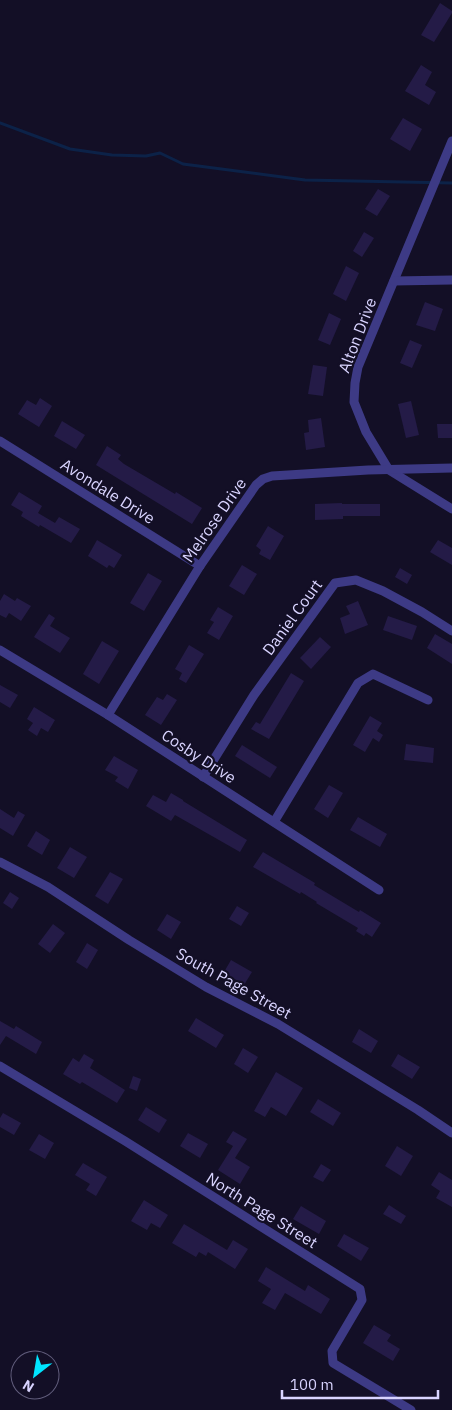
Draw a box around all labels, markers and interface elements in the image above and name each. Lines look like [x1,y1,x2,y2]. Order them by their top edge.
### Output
street label: Alton Drive [334,294,381,375]
street label: Avondale Drive [57,454,159,528]
street label: Melrose Drive [178,474,251,566]
street label: Daniel Court [258,575,326,659]
street label: Cosby Drive [158,725,240,788]
street label: South Page Street [173,943,295,1023]
street label: North Page Street [203,1168,321,1252]
north arrow [10,1350,60,1400]
scale bar [282,1368,438,1400]
text: 100 m [290,1375,334,1394]
text: N [19,1376,37,1396]

